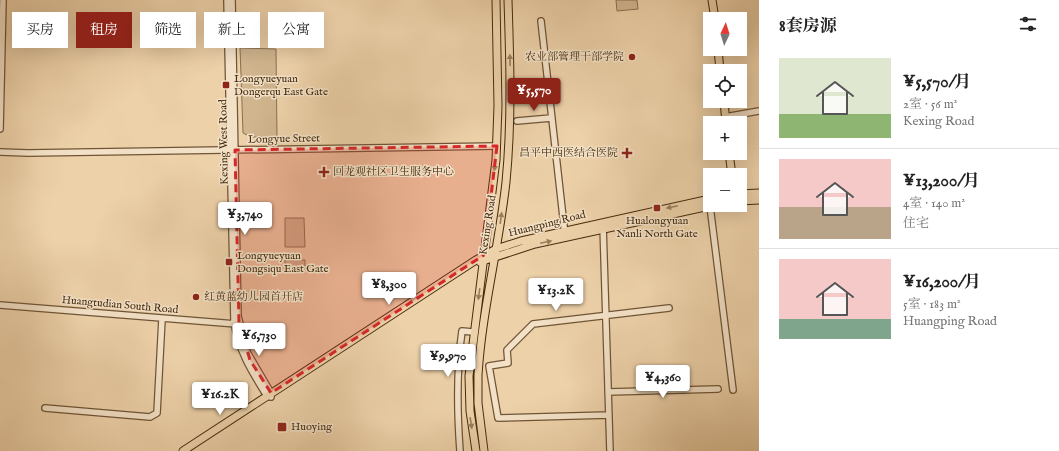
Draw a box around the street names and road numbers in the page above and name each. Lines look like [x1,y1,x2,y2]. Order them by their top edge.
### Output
street label: Kexing West Road [216,99,232,185]
street label: Longyue Street [248,131,320,147]
street label: Kexing Road [476,194,500,256]
street label: Huangping Road [507,208,587,240]
street label: Huangtudian South Road [61,293,179,317]

